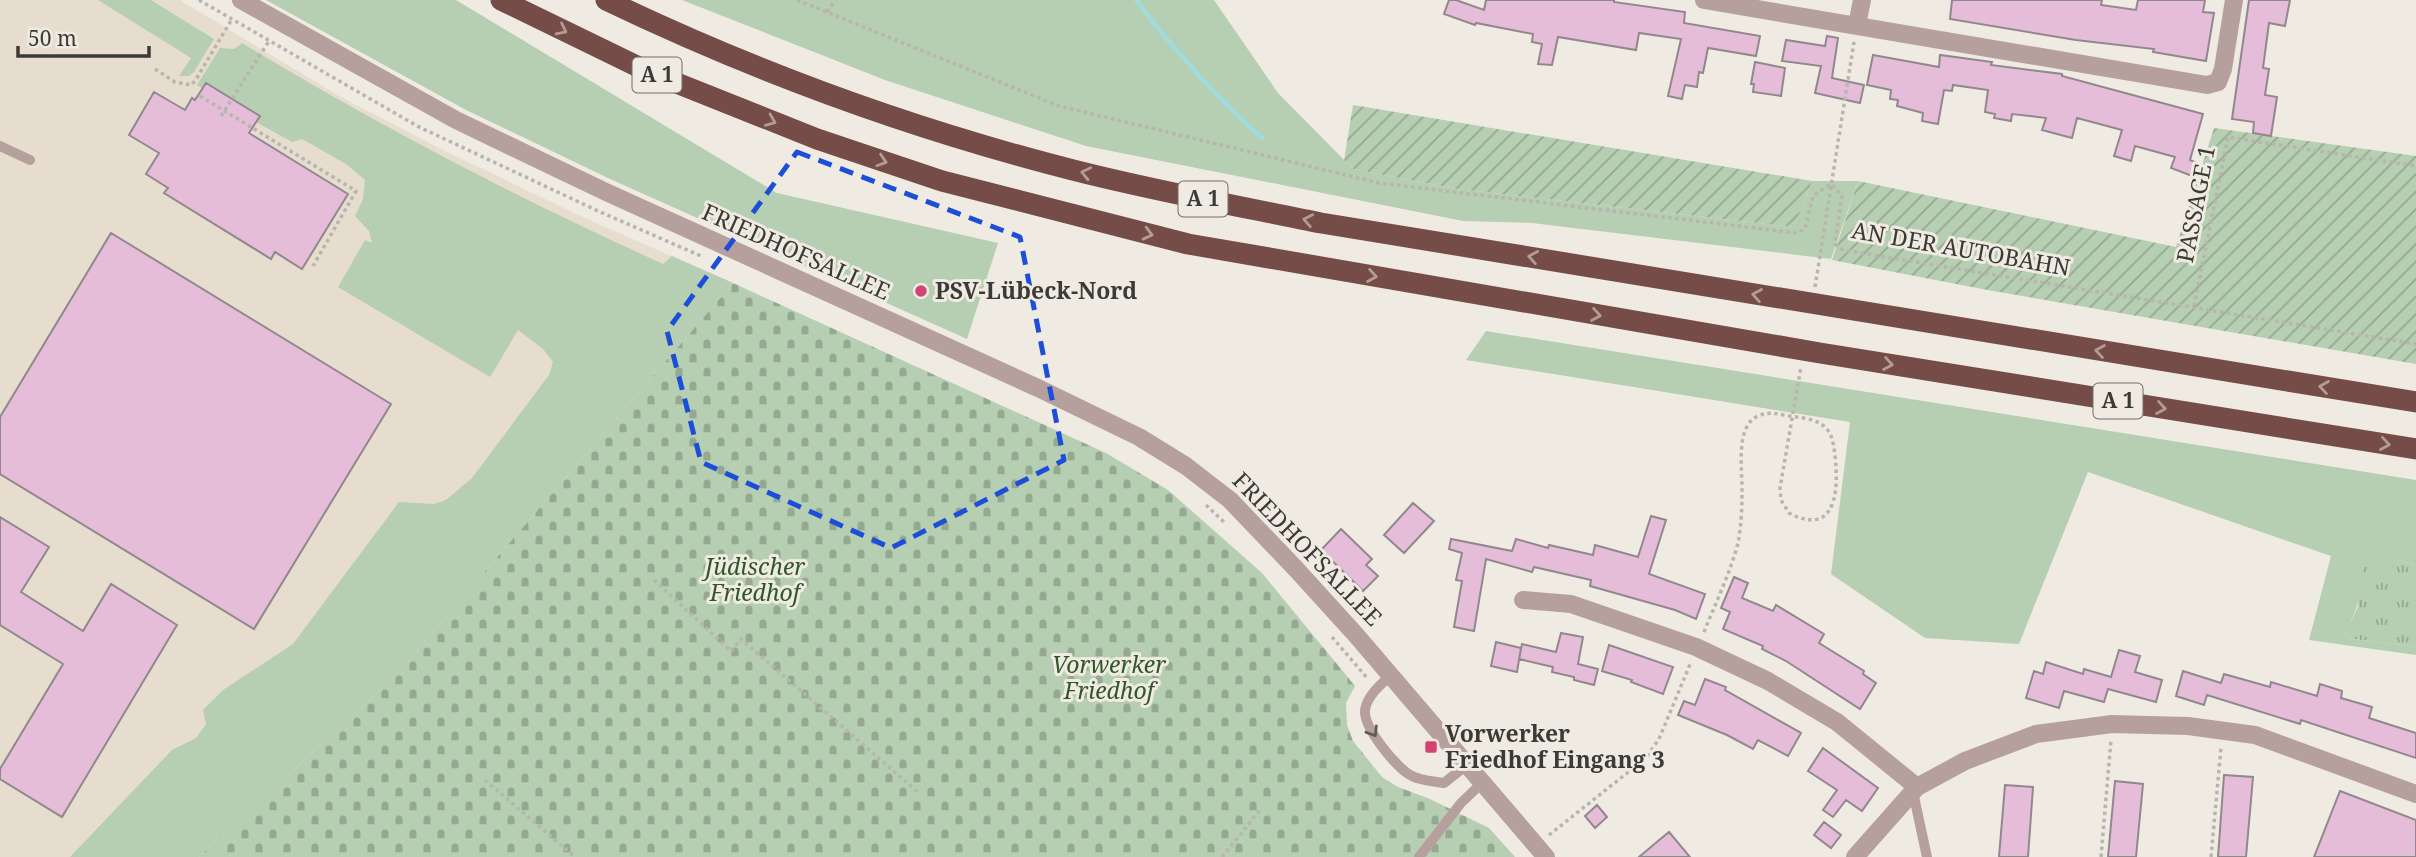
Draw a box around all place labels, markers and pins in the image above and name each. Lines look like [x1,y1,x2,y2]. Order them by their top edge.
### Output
place label: PSV-Lübeck-Nord [935,274,1137,306]
marker: PSV-Lübeck-Nord [913,283,929,299]
place label: Vorwerker Friedhof Eingang 3 [1445,717,1665,775]
marker: Vorwerker Friedhof Eingang 3 [1423,739,1439,755]

